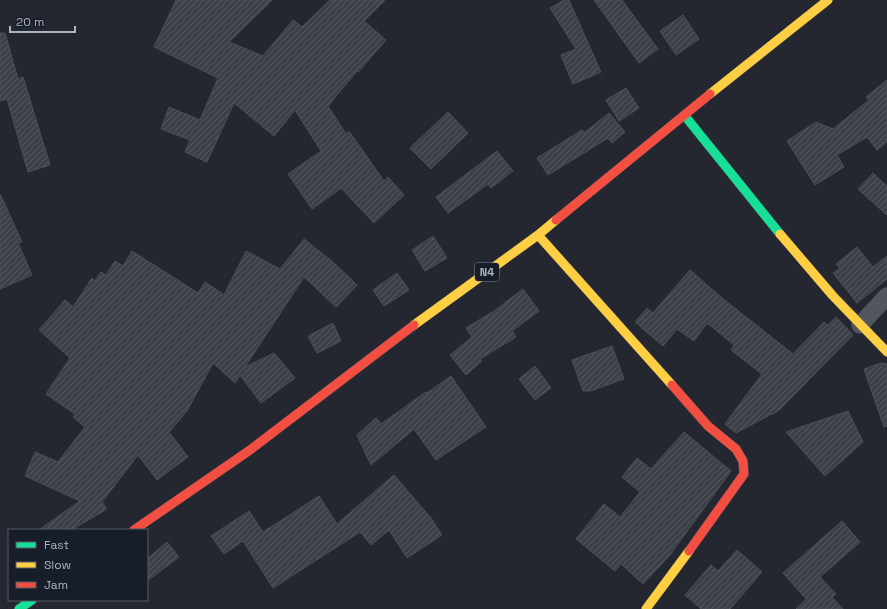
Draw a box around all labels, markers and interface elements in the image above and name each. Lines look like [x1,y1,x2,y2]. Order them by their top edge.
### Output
scale bar [10,8,75,34]
text: 20 m [16,14,44,30]
road number: N4 [475,263,499,281]
legend [8,529,148,601]
text: Fast [44,537,69,553]
text: Slow [44,557,71,573]
text: Jam [44,577,68,593]

